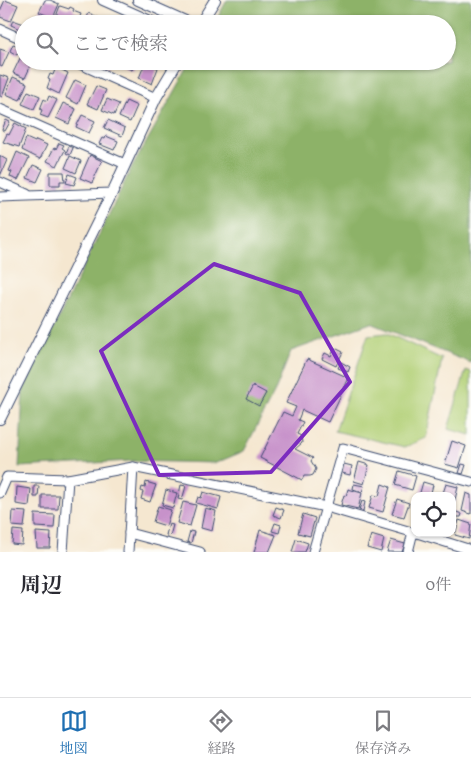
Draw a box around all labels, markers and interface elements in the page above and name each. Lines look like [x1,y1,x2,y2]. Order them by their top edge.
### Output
search box [15,15,456,70]
icon: search [33,29,61,57]
text: ここで検索 [73,32,168,58]
map controls [411,492,456,537]
button: locate [411,492,456,537]
text: 周辺 [20,572,62,601]
text: 0件 [425,575,451,597]
tab: 地図 [60,707,88,759]
tab: 経路 [207,707,235,759]
tab: 保存済み [355,707,411,759]

